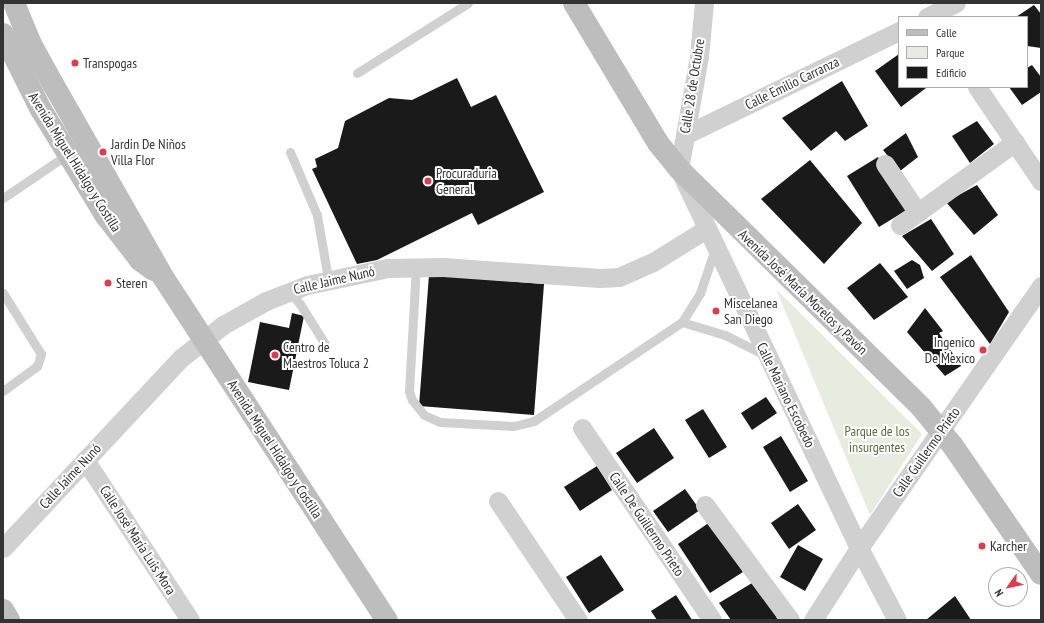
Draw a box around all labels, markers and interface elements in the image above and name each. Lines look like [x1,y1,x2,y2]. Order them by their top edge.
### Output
legend [898,16,1028,88]
text: Calle [936,25,957,40]
street label: Calle 28 de Octubre [676,37,708,135]
text: Parque [936,45,965,60]
street label: Calle Emilio Carranza [742,53,842,113]
place label: Transpogas [83,55,137,71]
marker: Transpogas [70,58,80,68]
text: Edificio [936,65,966,80]
street label: Avenida Miguel Hidalgo y Costilla [25,89,125,235]
place label: Jardin De Niños Villa Flor [111,136,186,168]
marker: Jardin De Niños Villa Flor [98,147,108,157]
place label: Procuraduria General [436,165,497,198]
marker: Procuraduria General [423,176,433,186]
street label: Avenida José María Morelos y Pavón [735,226,871,358]
street label: Calle Jaime Nunó [292,263,376,297]
place label: Steren [116,275,147,291]
marker: Steren [103,278,113,288]
place label: Miscelanea San Diego [724,295,778,328]
marker: Miscelanea San Diego [711,306,721,316]
place label: Ingenico De Mexico [925,334,975,366]
place label: Centro de Maestros Toluca 2 [283,339,370,372]
street label: Calle Mariano Escobedo [753,340,819,450]
marker: Ingenico De Mexico [978,345,988,355]
marker: Centro de Maestros Toluca 2 [270,350,280,360]
street label: Avenida Miguel Hidalgo y Costilla [224,377,326,521]
street label: Calle Guillermo Prieto [889,404,963,500]
park label: Parque de los insurgentes [844,423,910,456]
street label: Calle Jaime Nunó [36,440,104,512]
street label: Calle De Guillermo Prieto [606,469,688,579]
street label: Calle José María Luis Mora [96,482,180,598]
place label: Karcher [990,538,1027,554]
marker: Karcher [977,541,987,551]
north arrow [988,567,1028,607]
text: N [991,587,1006,599]

